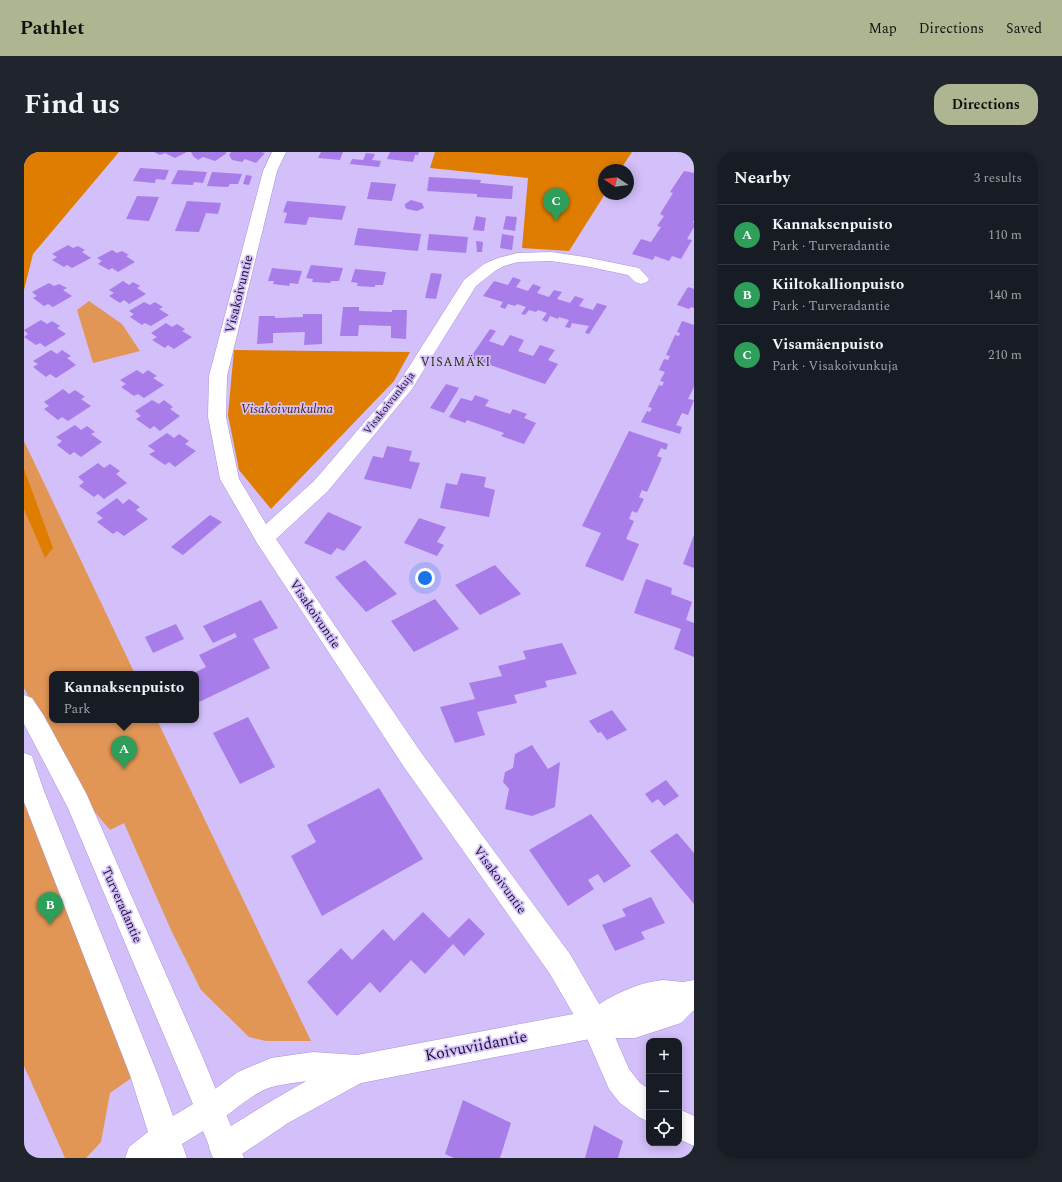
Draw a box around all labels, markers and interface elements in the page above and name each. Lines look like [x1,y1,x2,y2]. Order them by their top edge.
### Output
text: Pathlet [20,14,85,43]
text: Map [869,18,897,39]
text: Directions [919,18,984,39]
text: Saved [1006,18,1042,39]
text: Find us [24,83,120,126]
button: Directions [934,84,1038,125]
north arrow [598,164,634,200]
text: Nearby [734,165,790,191]
text: 3 results [974,168,1022,188]
pin: C [543,188,569,221]
text: Kannaksenpuisto [772,213,893,236]
text: A [742,225,752,245]
text: 110 m [988,225,1022,245]
text: Park · Turveradantie [772,236,890,256]
street label: Visakoivuntie [220,253,258,335]
text: Kiiltokallionpuisto [772,273,904,296]
text: B [742,285,752,305]
text: 140 m [988,285,1022,305]
text: Park · Turveradantie [772,296,890,316]
text: Visamäenpuisto [772,333,883,356]
text: C [742,345,752,365]
text: 210 m [988,345,1022,365]
district label: VISAMÄKI [421,353,491,372]
text: Park · Visakoivunkuja [772,356,898,376]
street label: Visakoivunkuja [359,367,419,438]
park label: Visakoivunkulma [241,399,334,419]
your location [415,568,435,588]
street label: Visakoivuntie [284,575,346,653]
popup [49,671,199,723]
text: Kannaksenpuisto [64,676,184,699]
text: Park [64,699,91,719]
pin: A [111,736,137,769]
street label: Visakoivuntie [468,842,532,918]
street label: Turveradantie [96,864,148,946]
pin: B [37,892,63,925]
street label: Koivuviidantie [423,1024,529,1068]
map controls [646,1038,682,1146]
button: + [646,1038,682,1074]
button: − [646,1074,682,1110]
button: locate [646,1110,682,1146]

